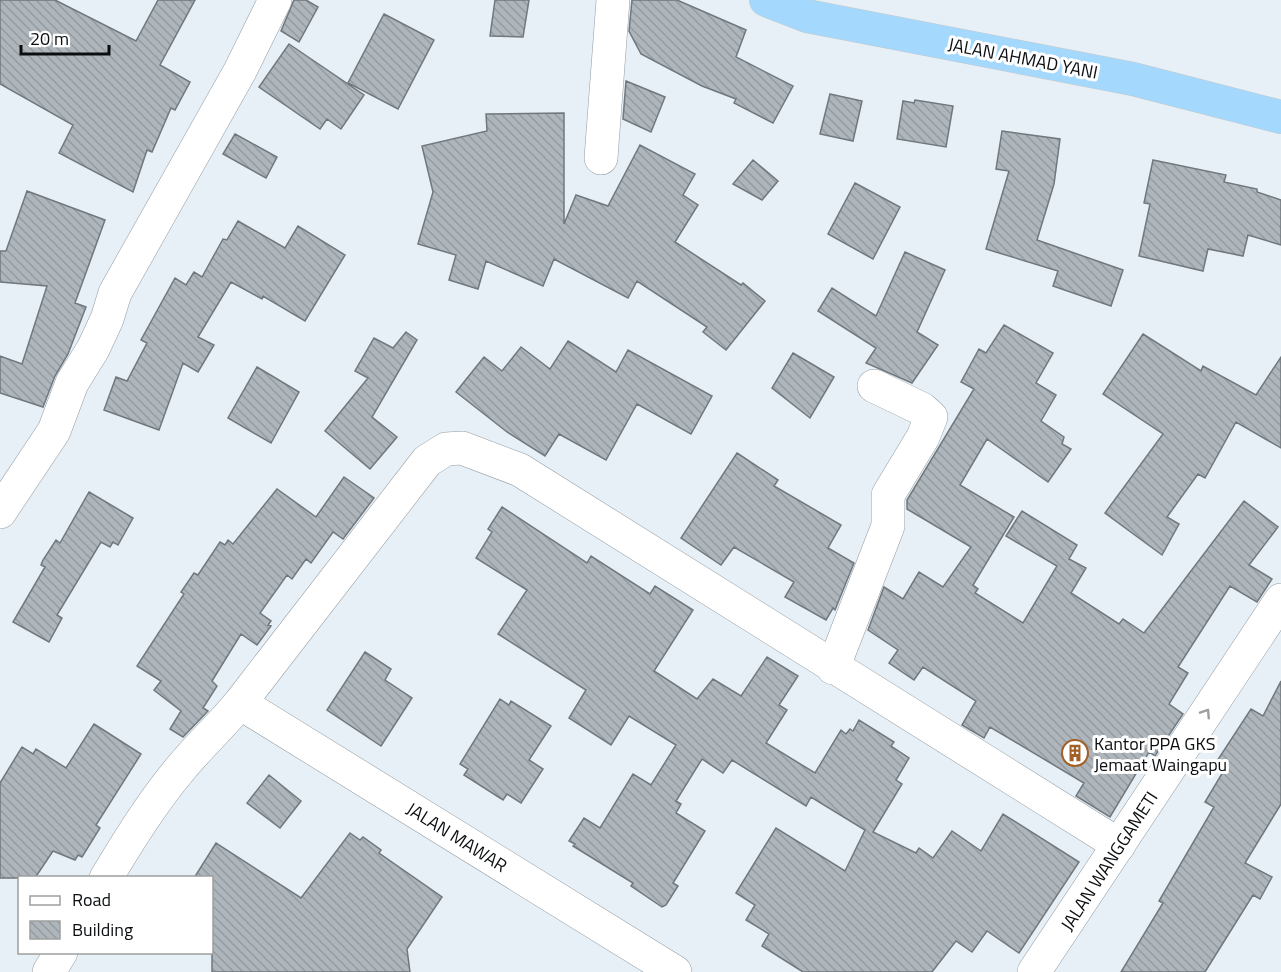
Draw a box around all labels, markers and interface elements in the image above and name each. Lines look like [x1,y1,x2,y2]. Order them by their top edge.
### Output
scale bar [21,18,110,56]
text: 20 m [30,25,69,52]
street label: JALAN AHMAD YANI [946,30,1100,86]
one-way arrow [1199,709,1210,720]
place label: Kantor PPA GKS Jemaat Waingapu [1094,730,1227,778]
building icon: Kantor PPA GKS Jemaat Waingapu [1060,738,1090,768]
street label: JALAN WANGGAMETI [1054,786,1164,936]
street label: JALAN MAWAR [401,795,513,879]
legend [18,876,213,954]
text: Road [72,886,111,913]
text: Building [72,916,133,943]

